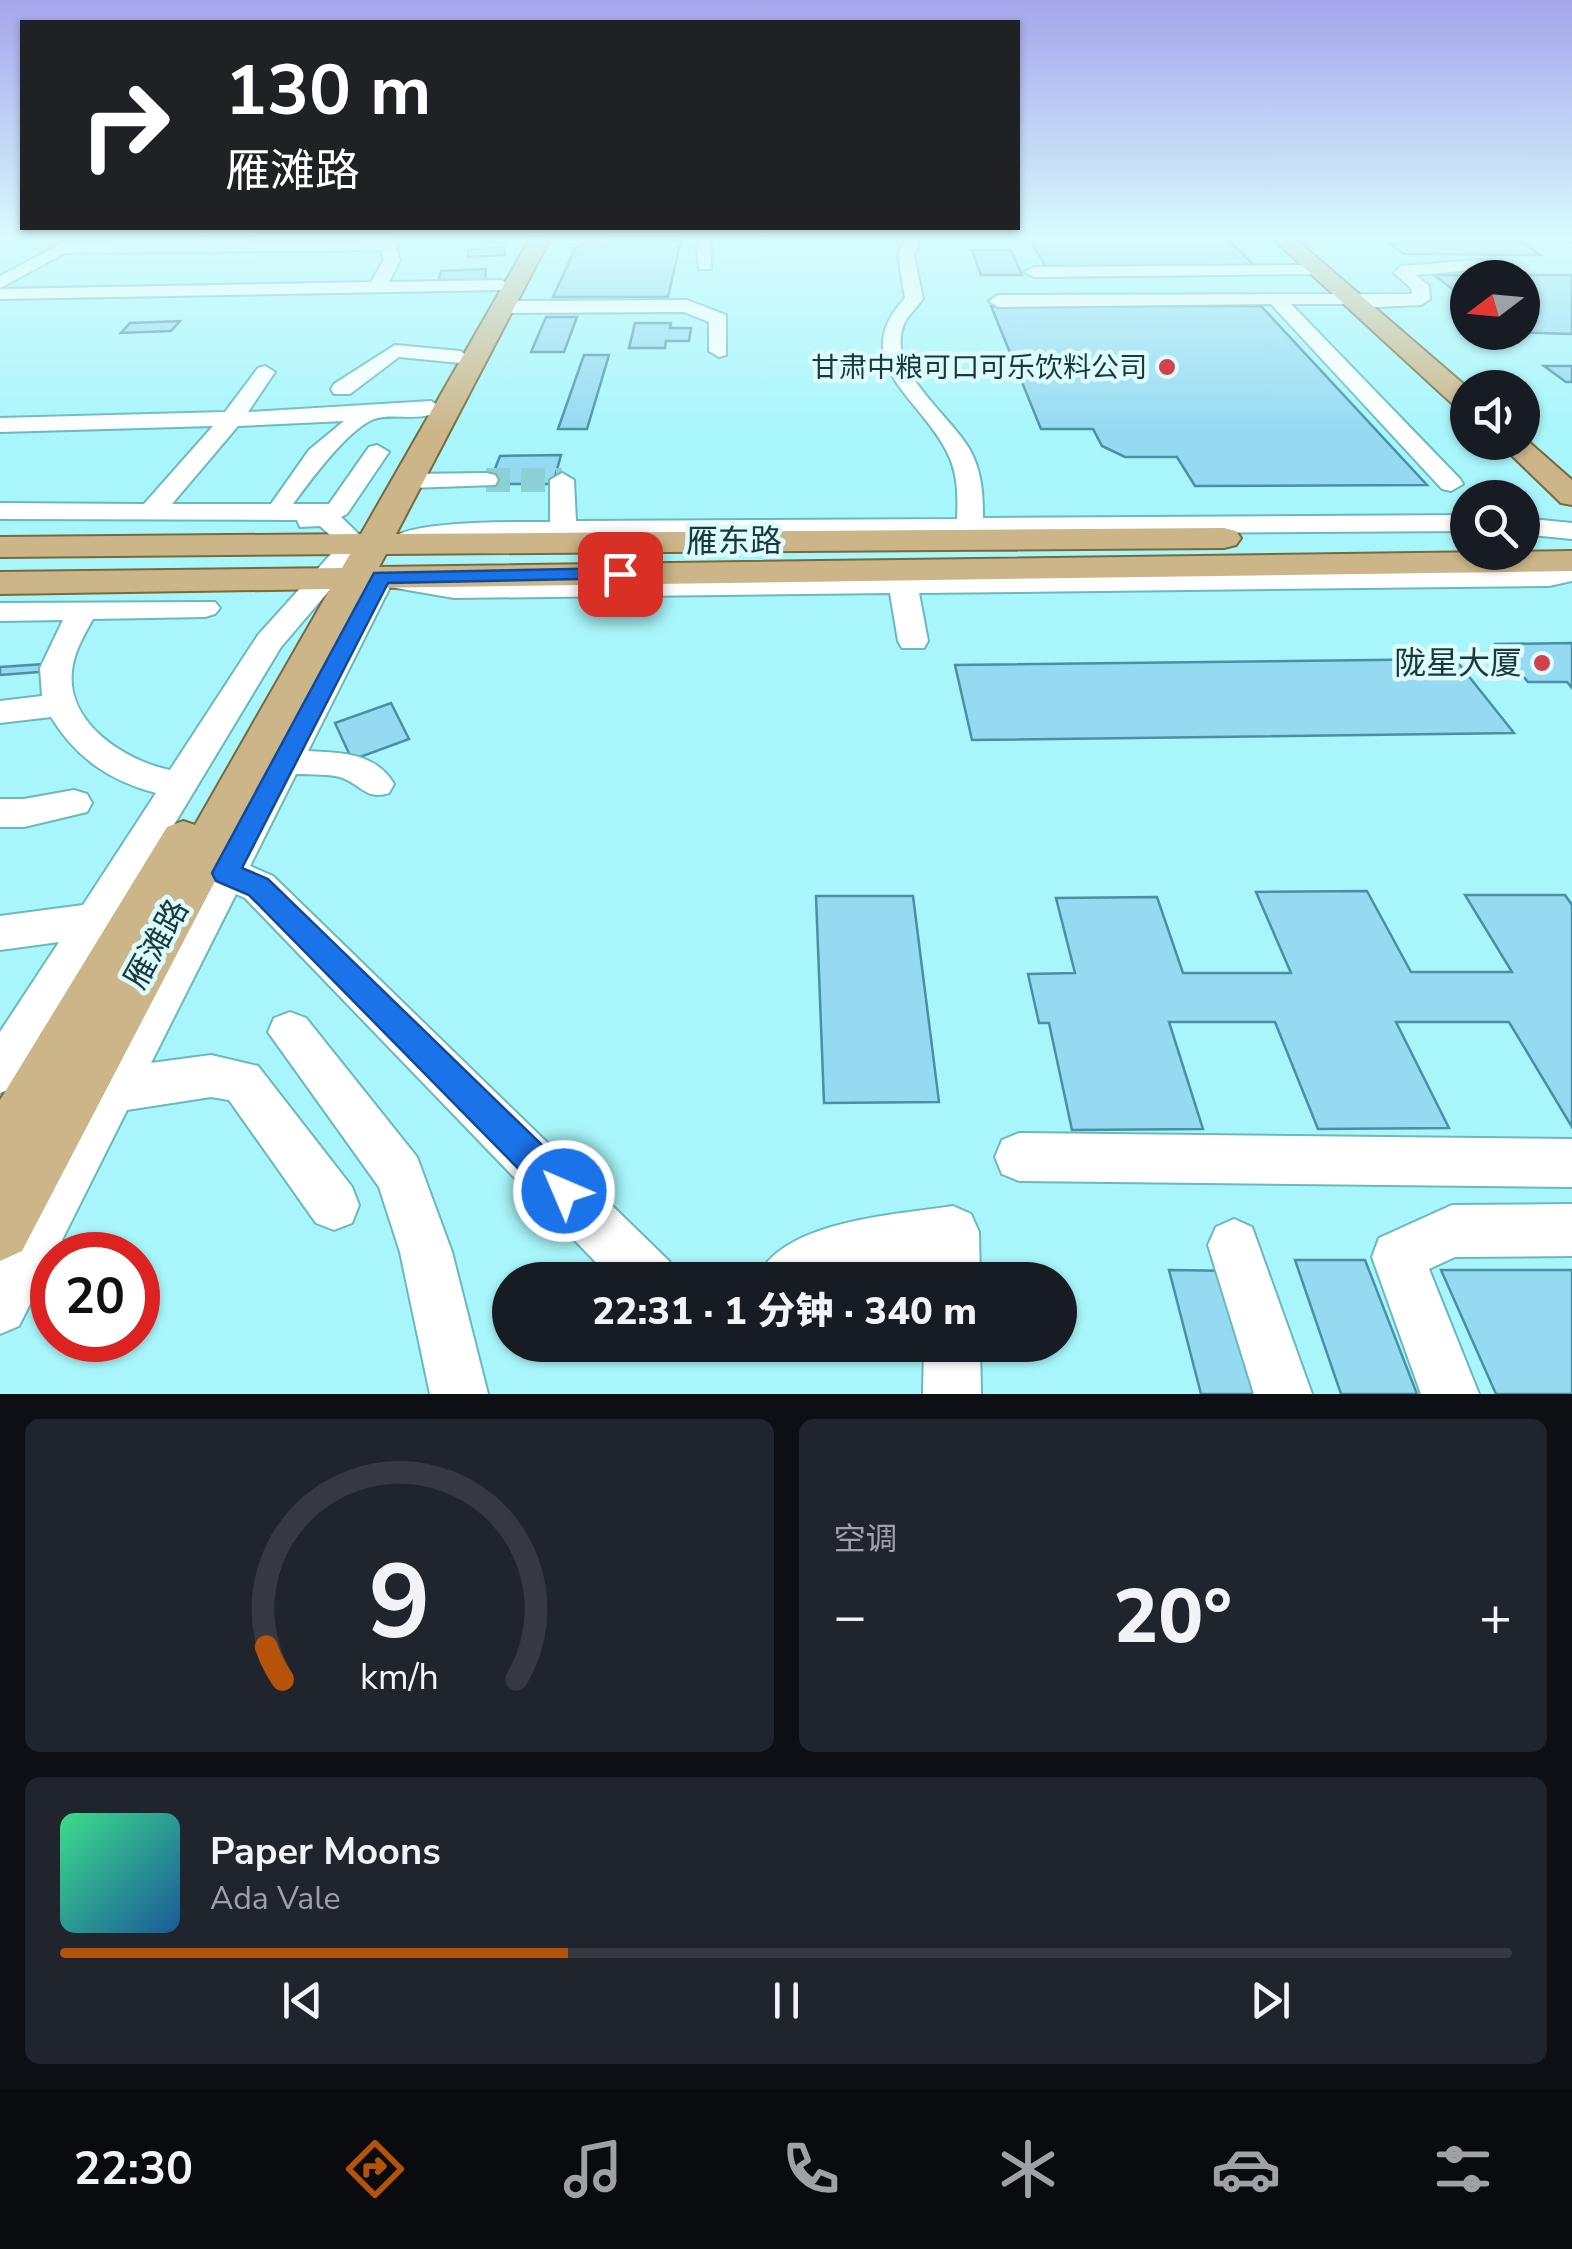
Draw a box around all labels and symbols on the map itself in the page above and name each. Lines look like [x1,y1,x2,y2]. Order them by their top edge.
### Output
north arrow [1450,260,1540,350]
place label: 甘肃中粮可口可乐饮料公司 [811,349,1147,387]
marker: 甘肃中粮可口可乐饮料公司 [1156,356,1178,378]
street label: 雁东路 [686,520,782,563]
pin [578,532,663,617]
place label: 陇星大厦 [1394,642,1522,685]
marker: 陇星大厦 [1531,652,1553,674]
street label: 雁滩路 [114,892,199,997]
position arrow [512,1139,616,1243]
speed limit sign: 20 [30,1232,160,1362]

